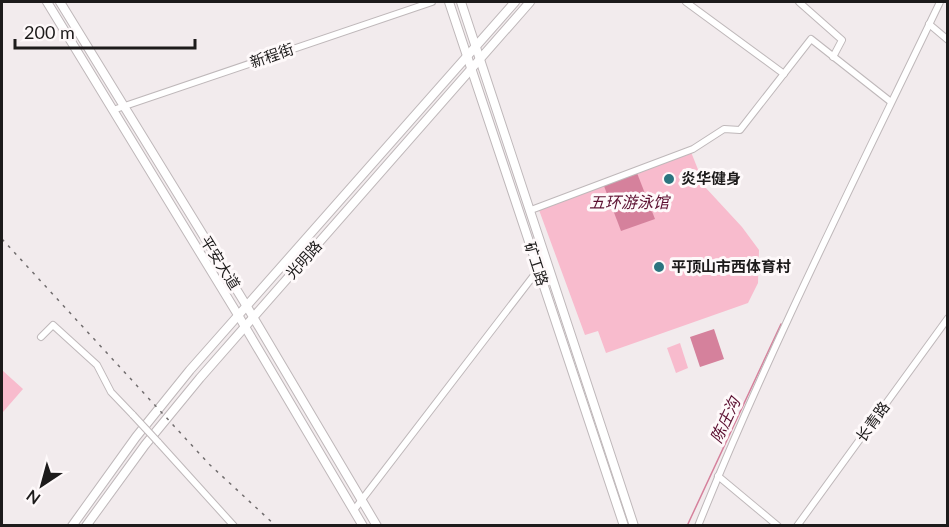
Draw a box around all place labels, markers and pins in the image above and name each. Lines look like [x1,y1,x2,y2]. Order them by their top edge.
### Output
place label: 炎华健身 [681,169,741,187]
marker: 炎华健身 [662,172,676,186]
place label: 平顶山市西体育村 [671,257,791,275]
marker: 平顶山市西体育村 [652,260,666,274]

